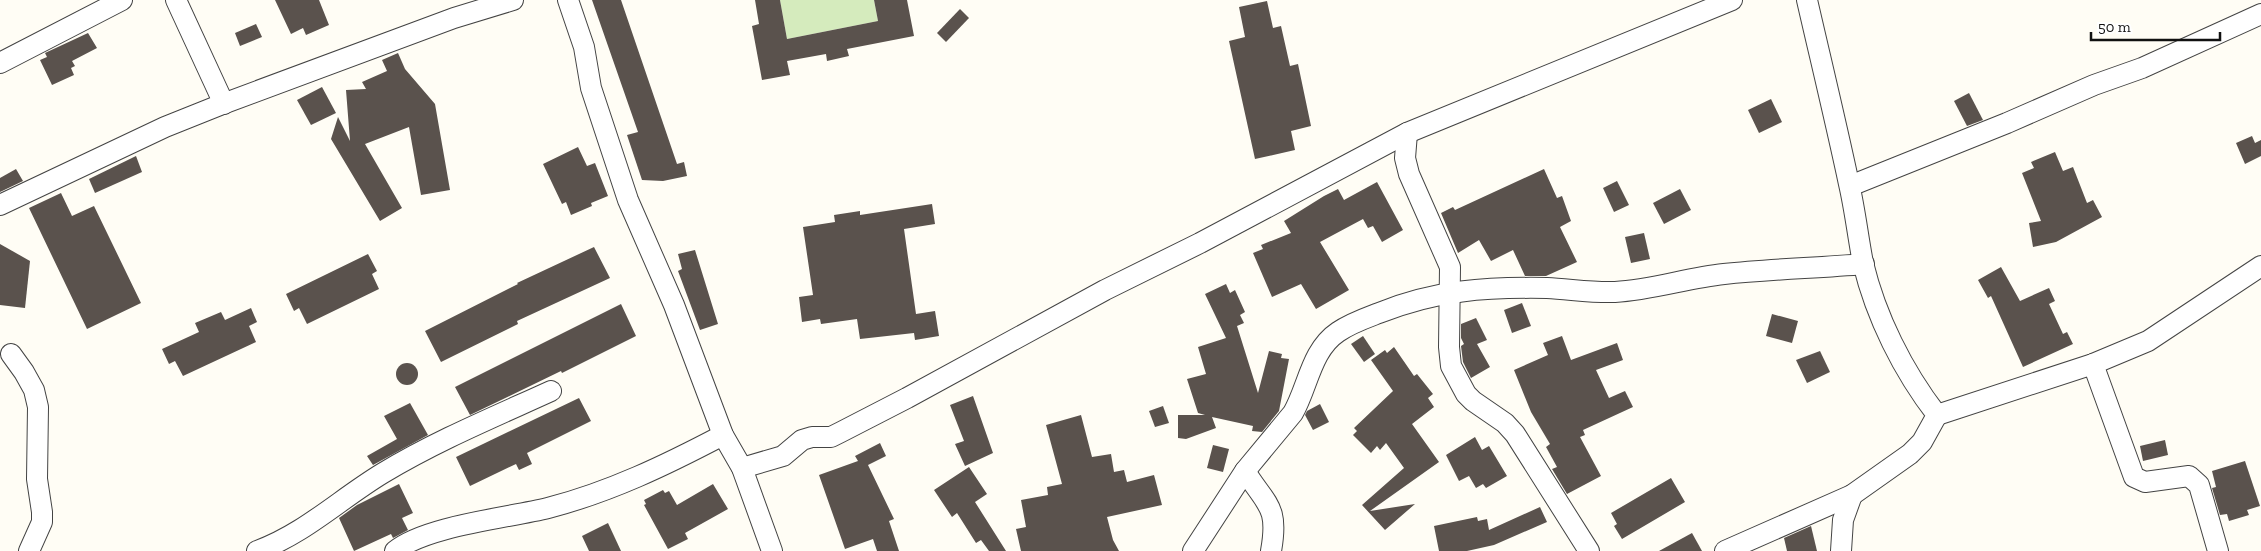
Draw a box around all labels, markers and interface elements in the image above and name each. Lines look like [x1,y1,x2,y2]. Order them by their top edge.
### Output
scale bar [2091,10,2220,42]
text: 50 m [2098,18,2131,36]

